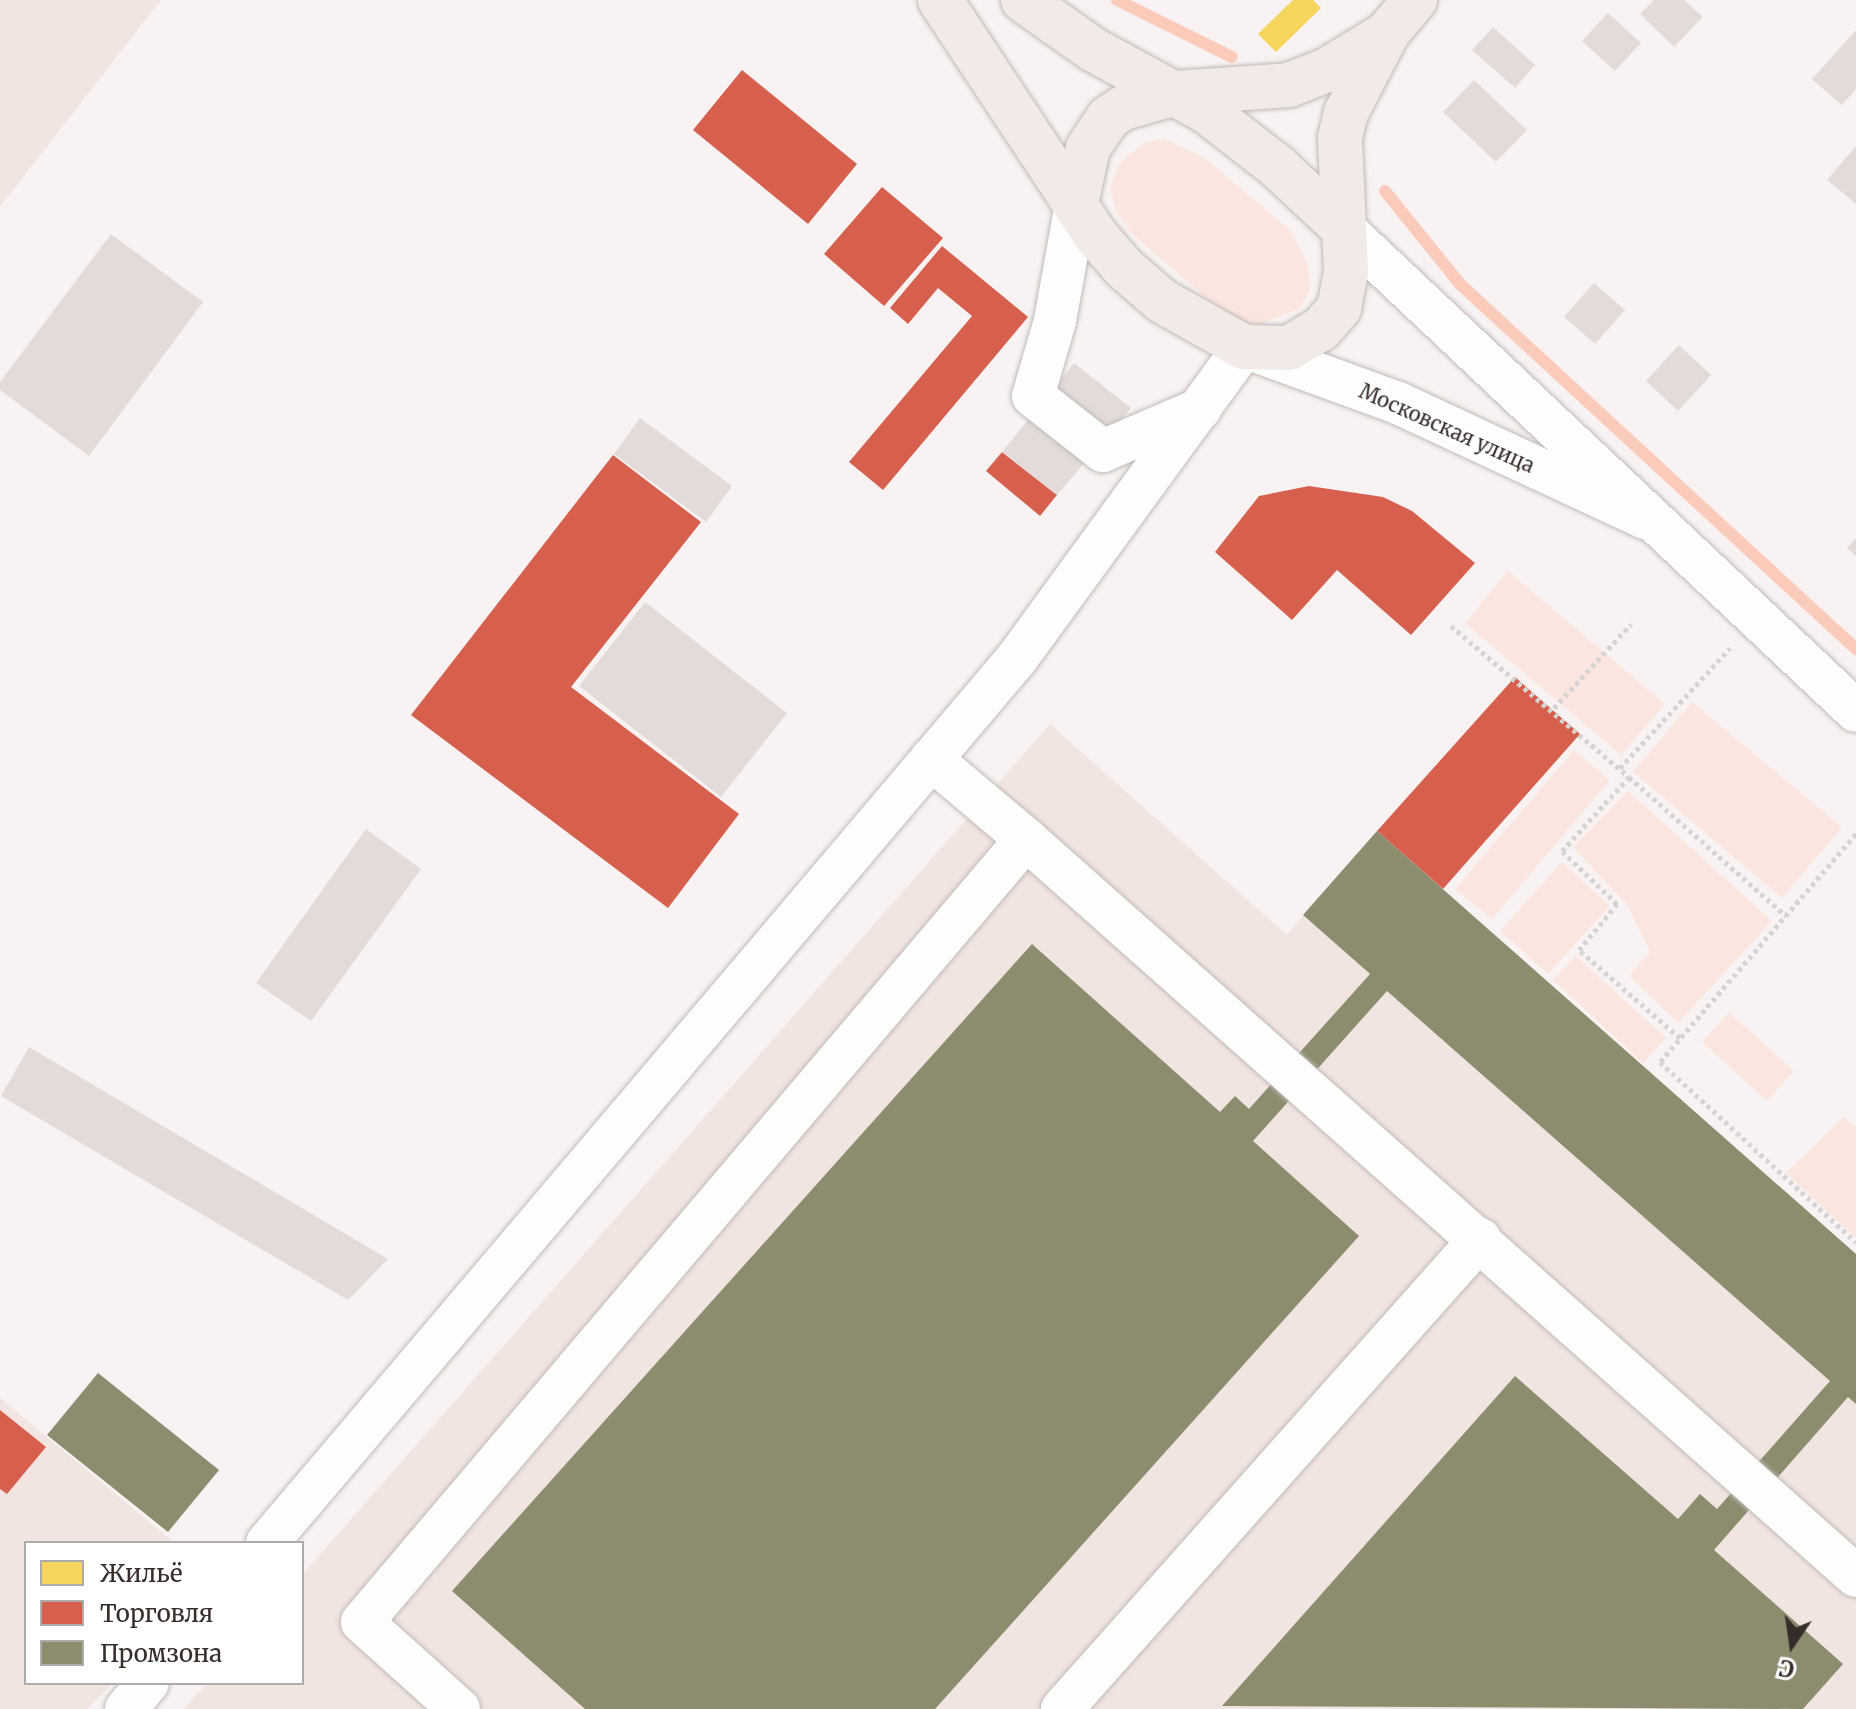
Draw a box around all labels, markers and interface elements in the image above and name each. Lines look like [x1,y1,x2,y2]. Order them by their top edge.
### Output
street label: Московская улица [1356,379,1538,477]
legend [24,1541,304,1685]
text: Жильё [100,1558,183,1589]
text: Торговля [100,1598,213,1629]
north arrow [1752,1605,1832,1685]
text: Промзона [100,1638,222,1669]
text: С [1776,1653,1797,1684]

